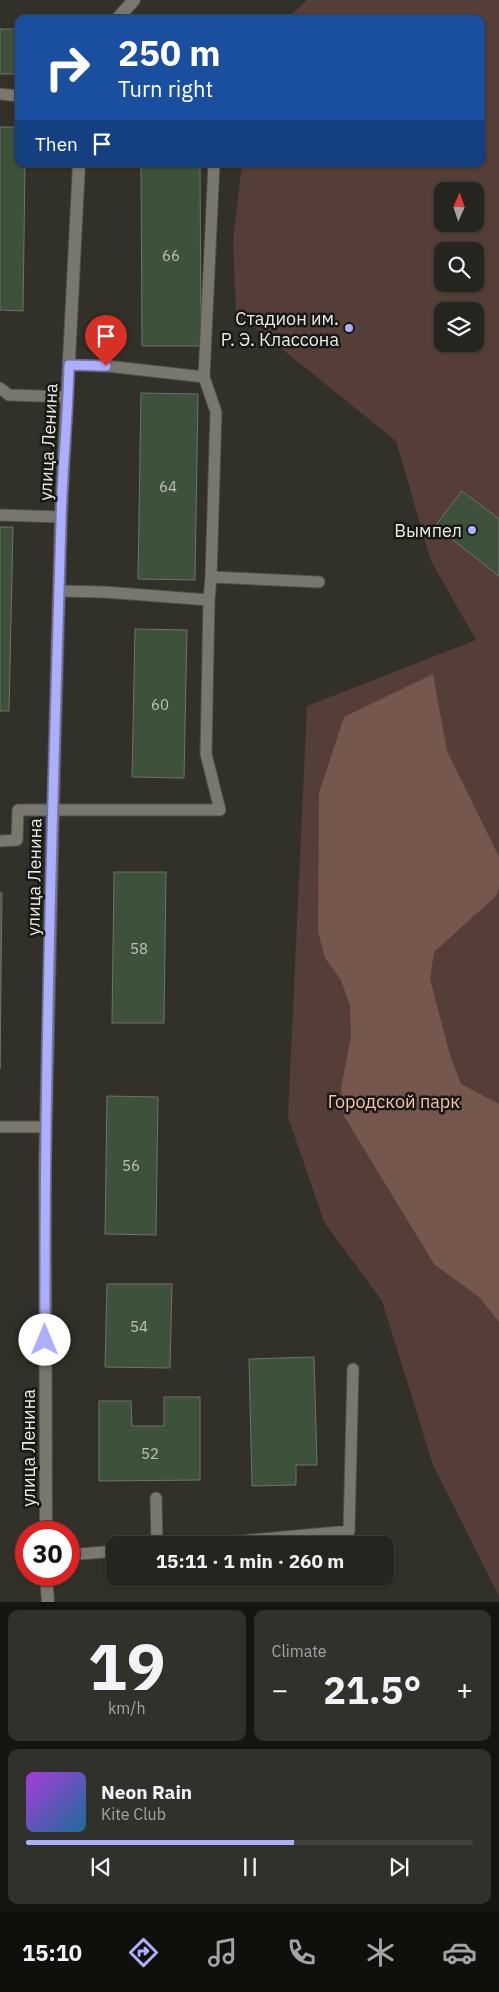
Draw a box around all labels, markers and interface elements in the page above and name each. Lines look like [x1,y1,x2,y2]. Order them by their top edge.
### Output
text: 250 m [118,30,221,76]
icon: right [35,35,100,100]
text: Turn right [118,74,213,103]
icon: arrive [88,130,116,158]
text: Then [35,132,78,156]
north arrow [434,182,484,232]
map controls [434,182,484,352]
button: search [434,242,484,292]
house number: 66 [162,246,180,265]
button: layers [434,302,484,352]
place label: Стадион им. Р. Э. Классона [221,307,339,351]
pin [85,315,127,366]
icon: arrive [92,322,120,350]
marker: Стадион им. Р. Э. Классона [343,322,355,334]
street label: улица Ленина [33,382,63,501]
house number: 64 [159,477,177,496]
place label: Вымпел [394,519,462,542]
marker: Вымпел [466,524,478,536]
house number: 60 [151,695,169,714]
street label: улица Ленина [21,818,47,936]
house number: 58 [130,939,148,958]
park label: Городской парк [328,1090,460,1113]
house number: 56 [122,1156,140,1175]
position arrow [18,1313,70,1365]
house number: 54 [130,1317,148,1336]
street label: улица Ленина [17,1389,40,1507]
house number: 52 [141,1444,159,1463]
speed limit sign: 30 [15,1521,80,1586]
text: 15:11 · 1 min · 260 m [156,1549,344,1573]
text: 19 [88,1623,166,1708]
text: Climate [272,1641,327,1661]
text: 21.5° [323,1665,421,1714]
text: − [272,1671,288,1708]
text: + [456,1671,473,1708]
text: km/h [108,1698,146,1718]
text: Neon Rain [101,1780,192,1804]
text: Kite Club [101,1804,166,1824]
icon: previous [87,1853,115,1881]
icon: pause [236,1853,264,1881]
icon: next [385,1853,413,1881]
icon: directions [126,1935,161,1970]
icon: music [205,1935,240,1970]
icon: phone [284,1935,319,1970]
icon: climate [363,1935,398,1970]
icon: car [442,1935,477,1970]
text: 15:10 [22,1938,82,1967]

